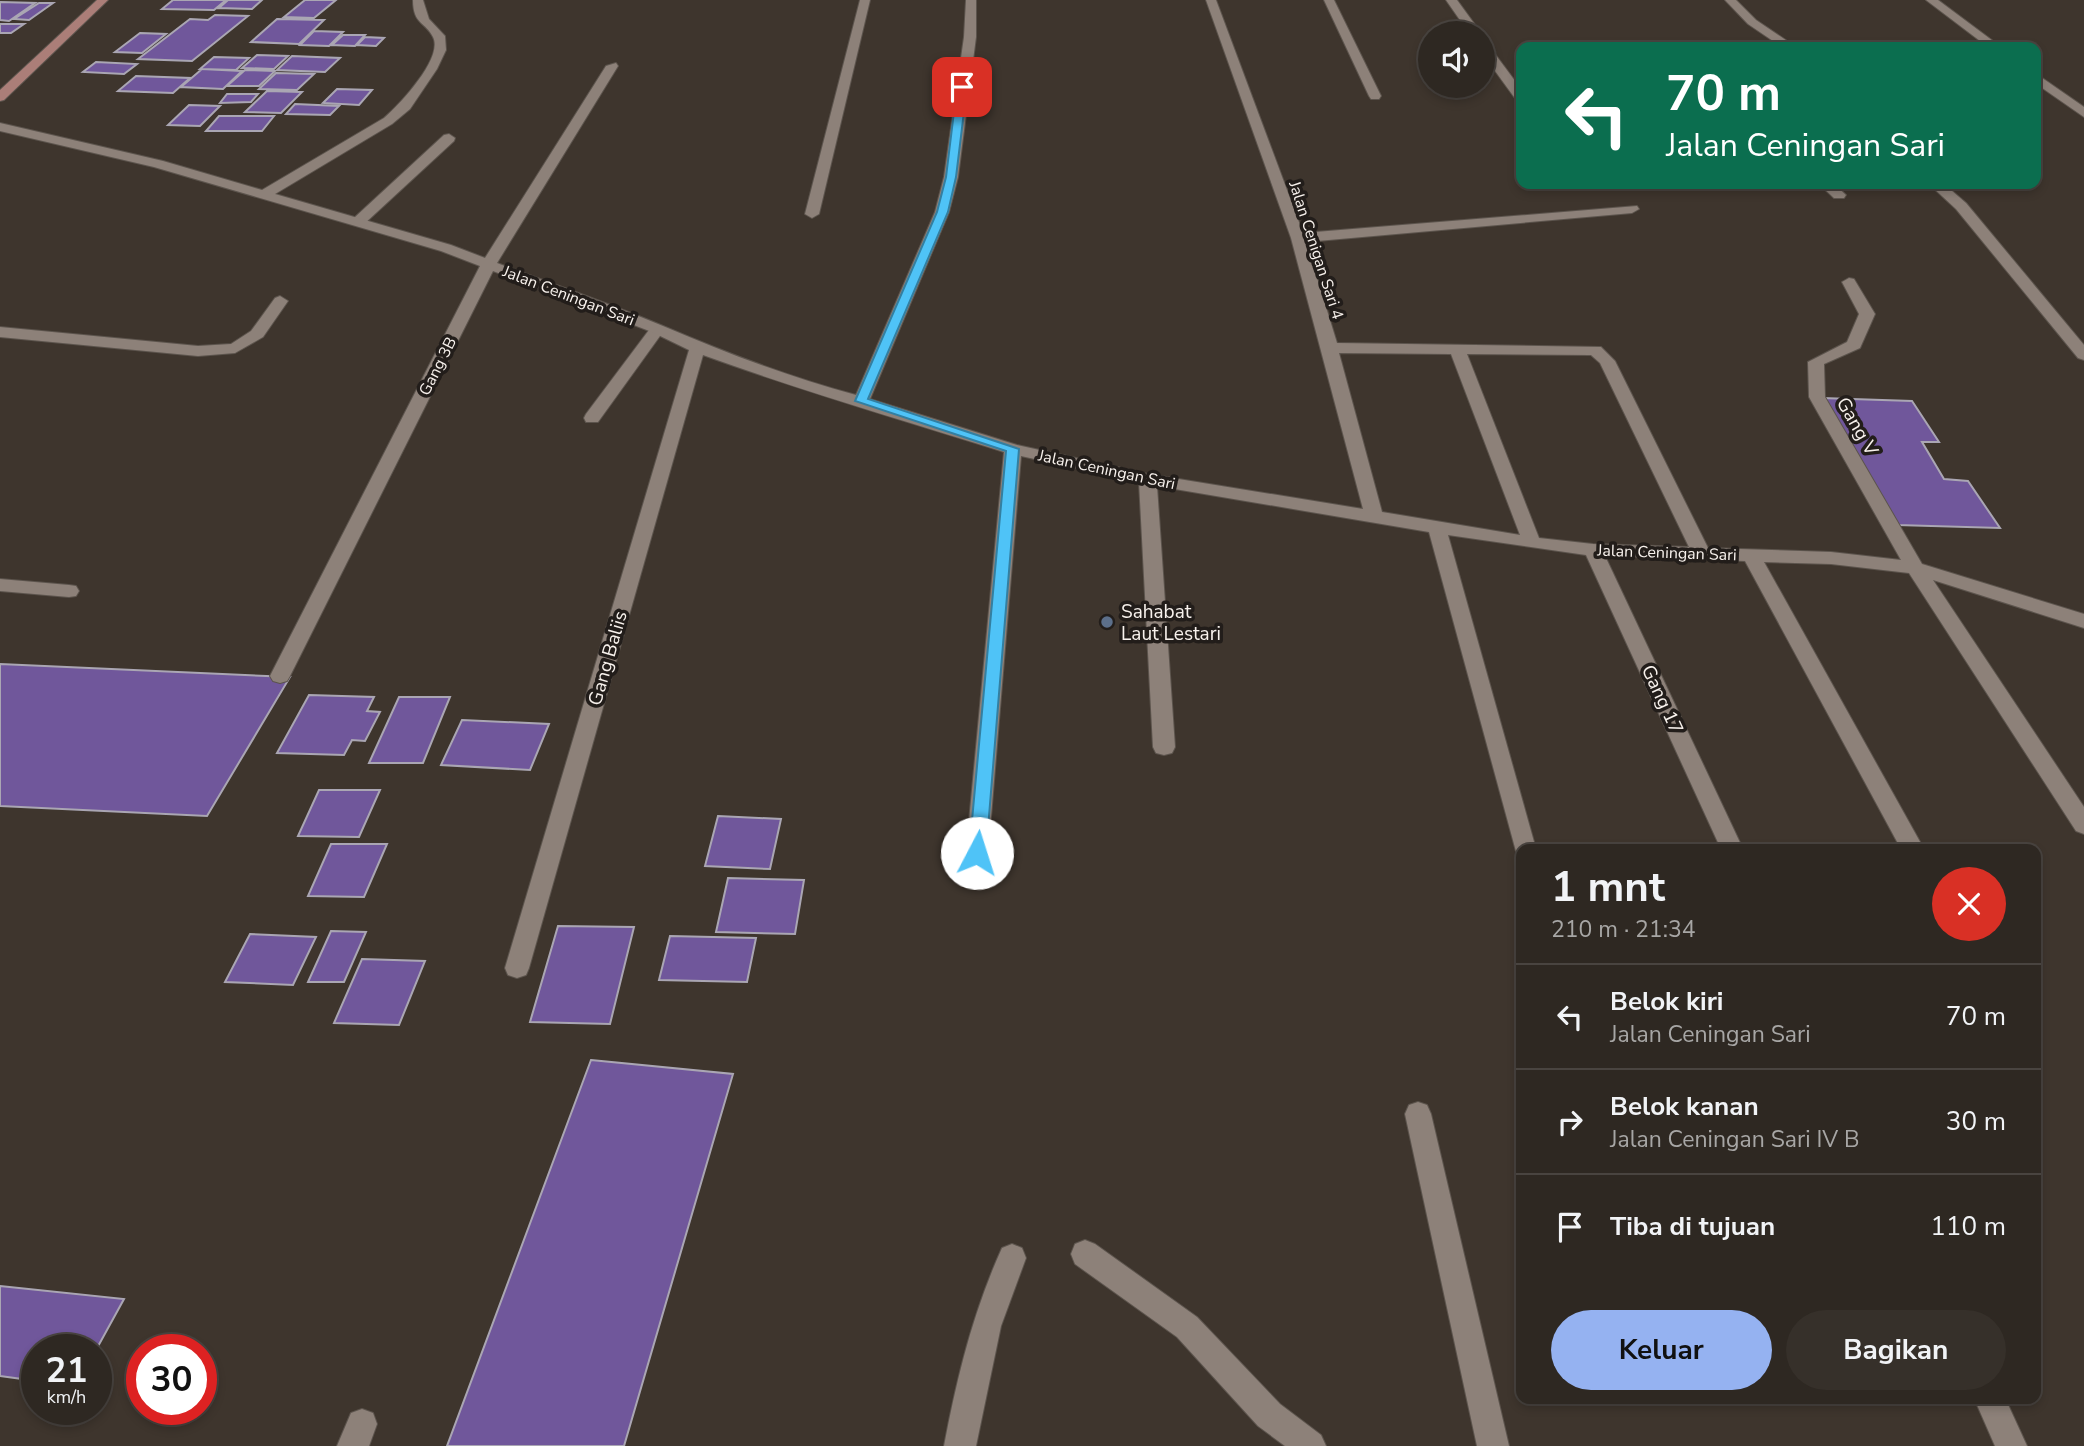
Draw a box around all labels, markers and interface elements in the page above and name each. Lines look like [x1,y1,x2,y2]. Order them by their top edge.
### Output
map controls [1418,21,1495,98]
button: sound [1418,21,1495,98]
pin [932,57,992,117]
text: 70 m [1666,60,1781,127]
icon: arrive [943,68,981,106]
icon: left [1551,70,1642,161]
text: Jalan Ceningan Sari [1666,124,1945,167]
street label: Jalan Cenigan Sari 4 [1283,177,1349,323]
street label: Jalan Ceningan Sari [499,260,638,331]
street label: Gang 3B [414,333,462,400]
street label: Gang V [1830,392,1885,461]
street label: Jalan Ceningan Sari [1035,445,1177,495]
street label: Jalan Ceningan Sari [1596,540,1737,566]
place label: Sahabat Laut Lestari [1121,599,1221,647]
street label: Gang Baliis [582,608,634,709]
marker: Sahabat Laut Lestari [1099,614,1115,630]
street label: Gang 17 [1635,661,1689,738]
position arrow [940,816,1014,890]
text: 1 mnt [1551,859,1665,916]
button: close [1932,867,2006,941]
text: 210 m · 21:34 [1551,914,1696,945]
text: Belok kiri [1610,984,1723,1019]
icon: left [1551,998,1589,1036]
text: 70 m [1946,999,2006,1034]
text: Jalan Ceningan Sari [1610,1019,1811,1050]
text: Belok kanan [1610,1089,1759,1124]
icon: right [1551,1103,1589,1141]
text: 30 m [1946,1104,2006,1139]
text: Jalan Ceningan Sari IV B [1610,1124,1860,1155]
icon: arrive [1551,1208,1589,1246]
text: Tiba di tujuan [1610,1209,1775,1244]
text: 110 m [1930,1209,2006,1244]
button: Keluar [1551,1310,1772,1390]
button: Bagikan [1786,1310,2006,1390]
speed limit sign: 30 [126,1334,217,1425]
text: 21 [45,1347,88,1394]
text: km/h [47,1385,86,1409]

